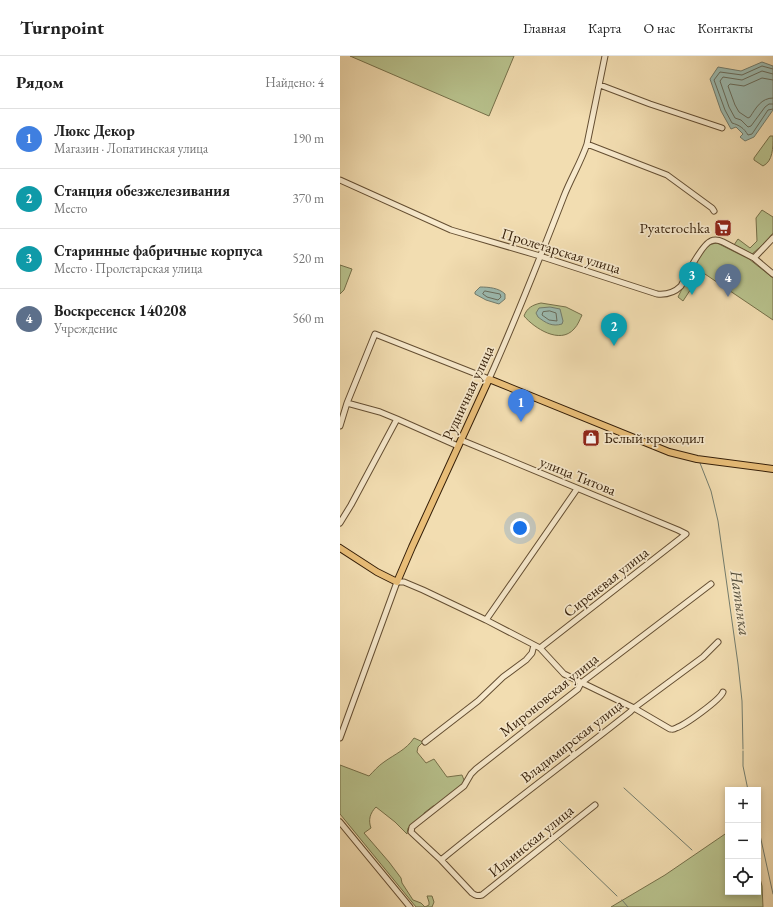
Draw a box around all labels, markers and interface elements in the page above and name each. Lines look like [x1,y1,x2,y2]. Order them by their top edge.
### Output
text: Turnpoint [20,15,104,40]
text: Главная [523,19,566,37]
text: Карта [588,19,621,37]
text: О нас [643,19,675,37]
text: Контакты [697,19,753,37]
text: Рядом [16,71,64,93]
text: Найдено: 4 [265,74,324,91]
text: Люкс Декор [54,121,135,140]
text: 1 [26,130,32,147]
text: 190 m [293,130,324,147]
text: Магазин · Лопатинская улица [54,140,208,157]
text: Станция обезжелезивания [54,181,230,200]
text: 2 [26,190,32,207]
text: 370 m [293,190,324,207]
text: Место [54,200,87,217]
place label: Pyaterochka [640,218,710,237]
supermarket icon: Pyaterochka [713,218,733,238]
street label: Пролетарская улица [499,223,623,278]
text: Старинные фабричные корпуса [54,241,262,260]
text: 3 [26,250,32,267]
text: 520 m [293,250,324,267]
text: Место · Пролетарская улица [54,260,203,277]
pin: 3 [679,262,705,295]
pin: 4 [715,264,741,297]
text: Воскресенск 140208 [54,301,186,320]
text: 4 [26,310,32,327]
text: 560 m [293,310,324,327]
pin: 2 [601,313,627,346]
text: Учреждение [54,320,118,337]
street label: Рудничная улица [437,342,498,443]
pin: 1 [508,389,534,422]
shop icon: Белый крокодил [581,428,601,448]
place label: Белый крокодил [604,428,704,447]
street label: улица Титова [537,452,619,499]
your location [510,518,530,538]
street label: Сиреневая улица [559,542,652,621]
water label: Натынка [725,568,755,637]
street label: Мироновская улица [495,649,602,740]
street label: Владимирская улица [516,695,627,787]
map controls [725,787,761,895]
button: + [725,787,761,823]
street label: Ильинская улица [484,800,577,881]
button: − [725,823,761,859]
button: locate [725,859,761,895]

